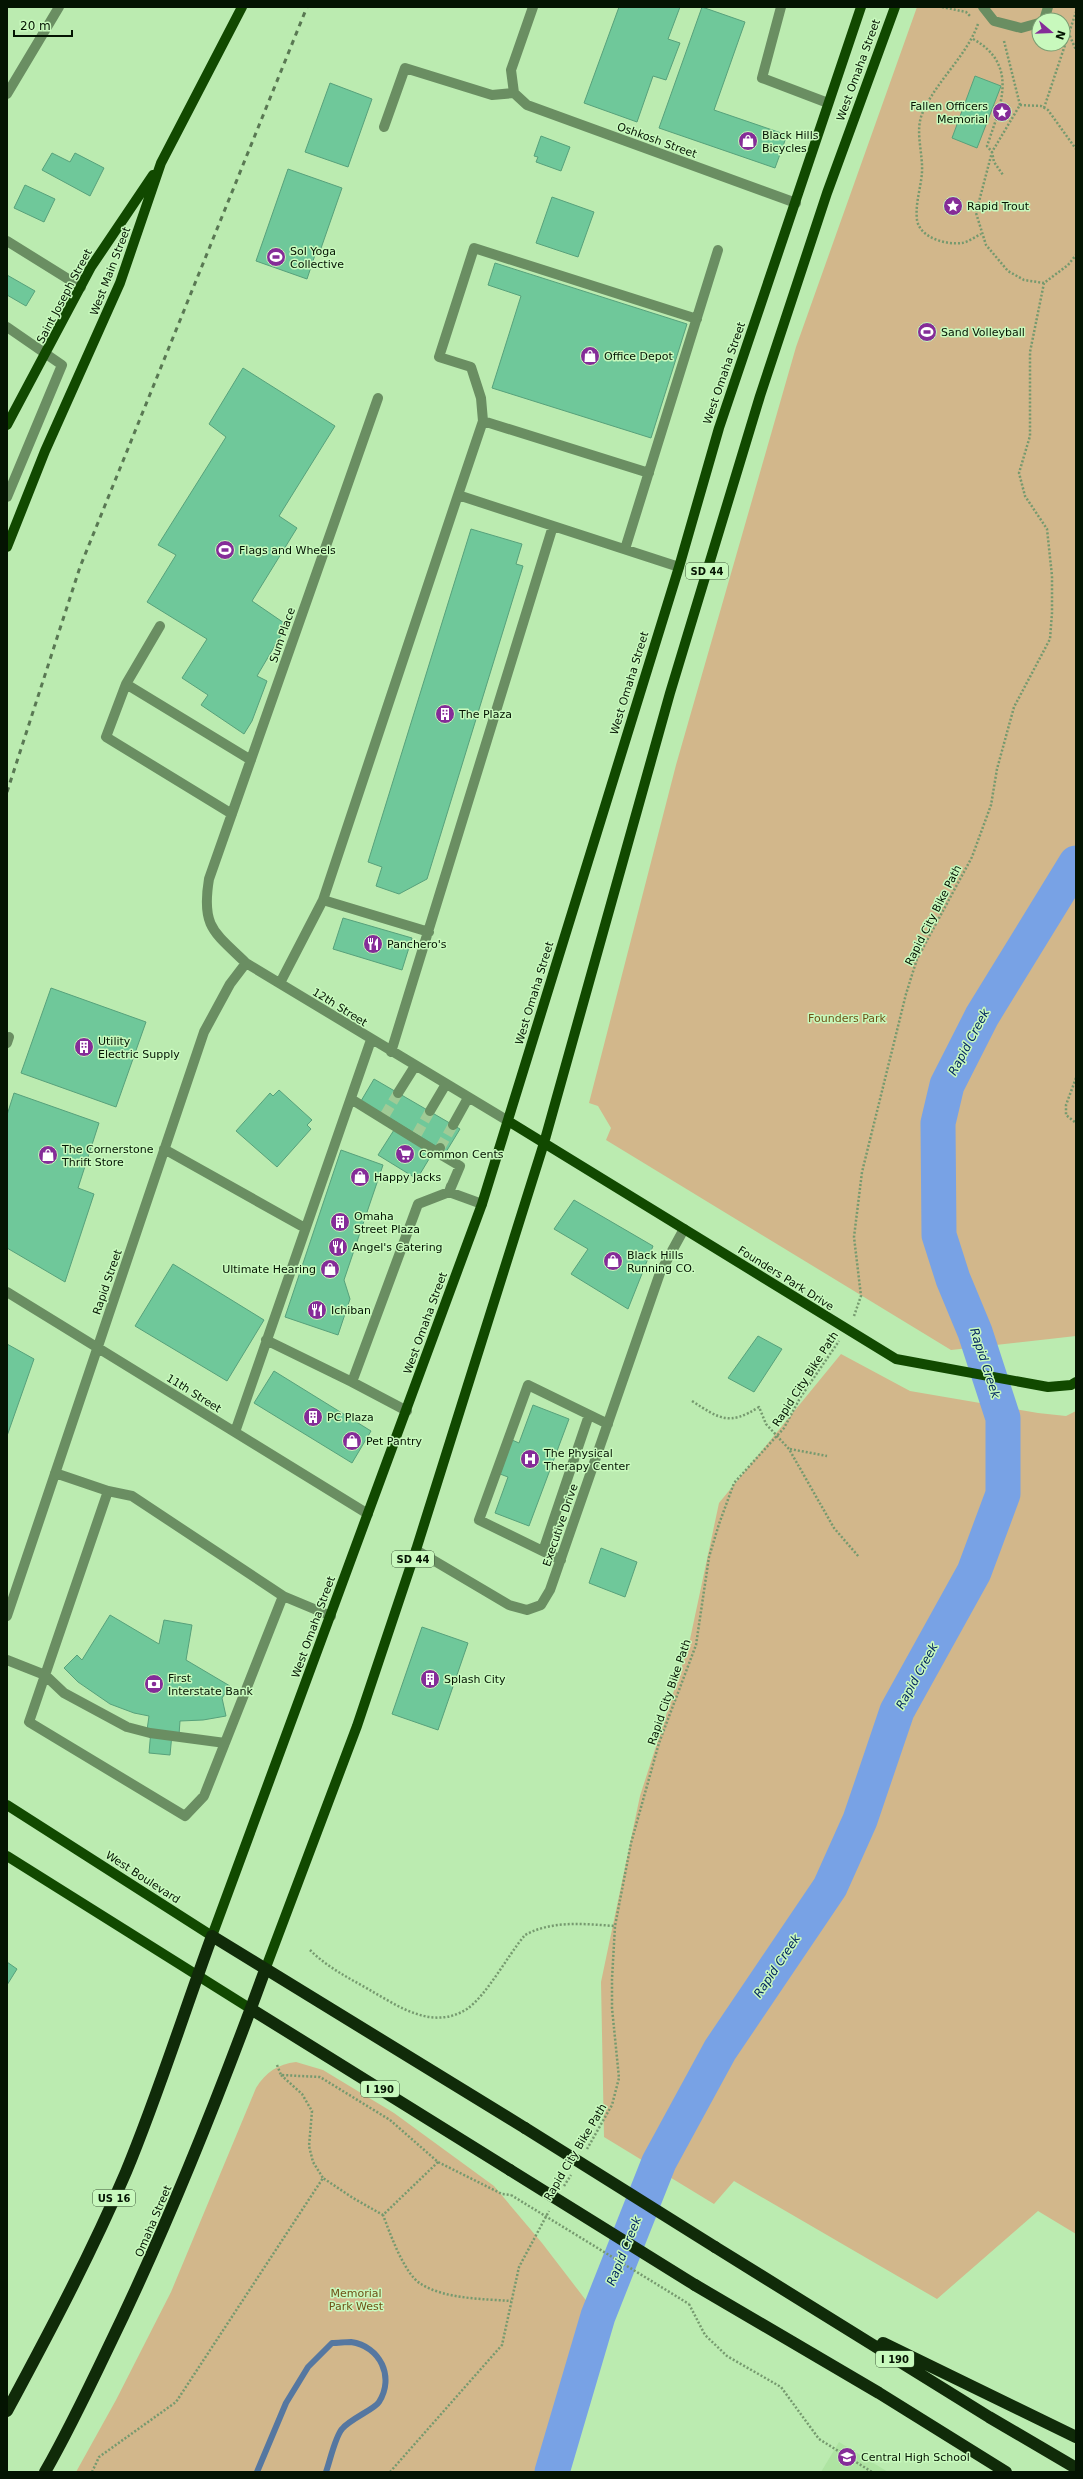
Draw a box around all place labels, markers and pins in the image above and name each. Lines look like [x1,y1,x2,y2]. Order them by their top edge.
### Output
place label: Fallen Officers Memorial [910,100,988,126]
place icon: Fallen Officers Memorial [991,101,1013,123]
place label: Black Hills Bicycles [762,129,819,155]
shop icon: Black Hills Bicycles [737,130,759,152]
place icon: Rapid Trout [942,195,964,217]
place label: Rapid Trout [967,200,1030,213]
place label: Sol Yoga Collective [290,245,344,271]
sports icon: Sol Yoga Collective [265,246,287,268]
sports icon: Sand Volleyball [916,321,938,343]
place label: Sand Volleyball [941,326,1025,339]
shop icon: Office Depot [579,345,601,367]
place label: Office Depot [604,350,674,363]
sports icon: Flags and Wheels [214,539,236,561]
place label: Flags and Wheels [239,544,336,557]
building icon: The Plaza [434,703,456,725]
place label: The Plaza [458,708,512,721]
restaurant icon: Panchero's [362,933,384,955]
place label: Panchero's [387,938,447,951]
place label: Utility Electric Supply [98,1035,180,1061]
building icon: Utility Electric Supply [73,1036,95,1058]
place label: The Cornerstone Thrift Store [61,1143,154,1169]
supermarket icon: Common Cents [394,1143,416,1165]
shop icon: The Cornerstone Thrift Store [37,1144,59,1166]
place label: Common Cents [419,1148,504,1161]
shop icon: Happy Jacks [349,1166,371,1188]
place label: Happy Jacks [374,1171,441,1184]
place label: Omaha Street Plaza [354,1210,420,1236]
building icon: Omaha Street Plaza [329,1211,351,1233]
restaurant icon: Angel's Catering [327,1236,349,1258]
place label: Angel's Catering [352,1241,443,1254]
place label: Black Hills Running CO. [627,1249,695,1275]
shop icon: Black Hills Running CO. [602,1250,624,1272]
shop icon: Ultimate Hearing [319,1258,341,1280]
place label: Ultimate Hearing [222,1263,316,1276]
restaurant icon: Ichiban [306,1299,328,1321]
place label: Ichiban [331,1304,371,1317]
building icon: PC Plaza [302,1406,324,1428]
place label: PC Plaza [327,1411,374,1424]
shop icon: Pet Pantry [341,1430,363,1452]
place label: Pet Pantry [366,1435,423,1448]
place label: The Physical Therapy Center [543,1447,630,1473]
hospital icon: The Physical Therapy Center [519,1448,541,1470]
building icon: Splash City [419,1668,441,1690]
place label: First Interstate Bank [168,1672,253,1698]
bank icon: First Interstate Bank [143,1673,165,1695]
place label: Splash City [444,1673,506,1686]
school or university icon: Central High School [836,2446,858,2468]
place label: Central High School [861,2451,970,2464]

